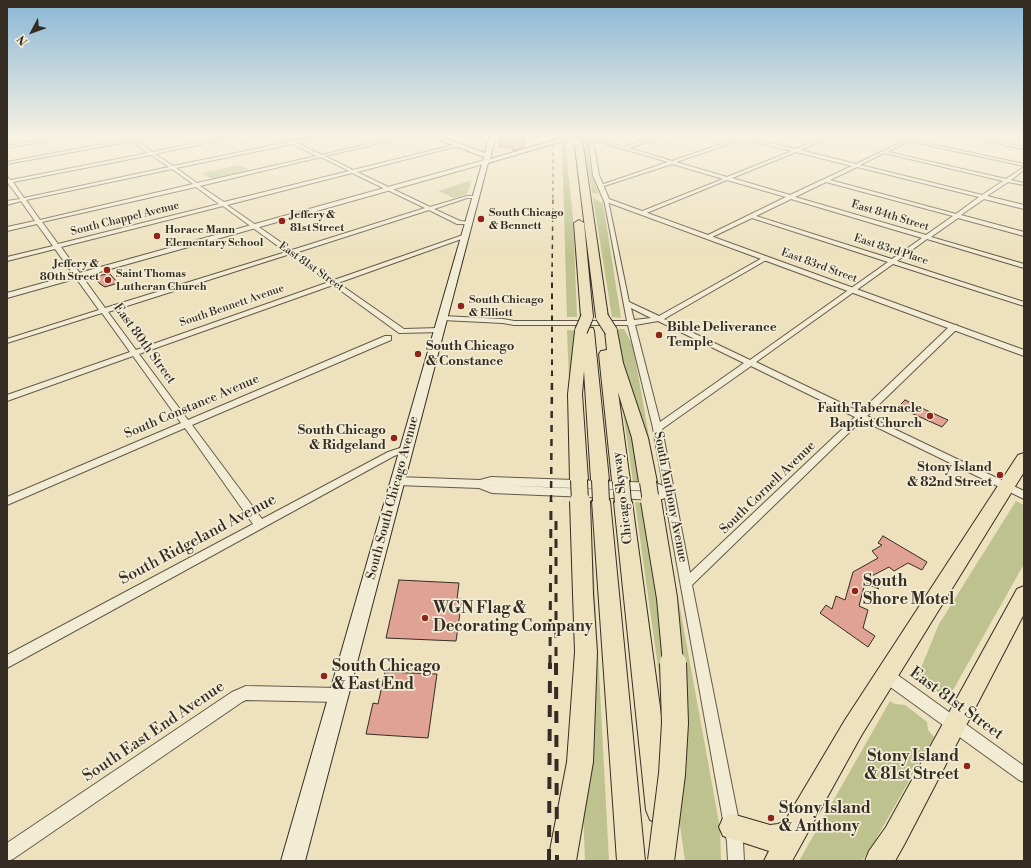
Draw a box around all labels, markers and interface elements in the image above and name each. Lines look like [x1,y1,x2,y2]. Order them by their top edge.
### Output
north arrow [12,12,52,52]
text: N [15,32,31,48]
street label: East 84th Street [850,198,930,234]
street label: South Chappel Avenue [69,199,181,239]
place label: South Chicago & Bennett [489,206,564,232]
place label: Jeffery & 81st Street [290,208,344,234]
marker: South Chicago & Bennett [476,214,486,224]
marker: Jeffery & 81st Street [277,216,287,226]
place label: Horace Mann Elementary School [165,223,263,249]
marker: Horace Mann Elementary School [152,231,162,241]
street label: East 83rd Place [852,232,930,268]
street label: East 81st Street [276,240,346,294]
street label: East 83rd Street [779,246,859,286]
place label: Jeffery & 80th Street [40,257,99,283]
marker: Jeffery & 80th Street [102,265,112,275]
place label: Saint Thomas Lutheran Church [116,267,207,293]
marker: Saint Thomas Lutheran Church [103,275,113,285]
street label: South Bennett Avenue [178,282,286,330]
place label: South Chicago & Elliott [469,293,544,319]
street label: East 80th Street [110,301,178,387]
marker: South Chicago & Elliott [456,301,466,311]
place label: Bible Deliverance Temple [667,320,777,351]
marker: Bible Deliverance Temple [654,330,664,340]
place label: South Chicago & Constance [426,339,514,370]
marker: South Chicago & Constance [413,349,423,359]
street label: South Constance Avenue [122,372,262,442]
place label: Faith Tabernacle Baptist Church [818,401,922,432]
marker: Faith Tabernacle Baptist Church [925,411,935,421]
street label: South South Chicago Avenue [364,415,422,581]
place label: South Chicago & Ridgeland [298,423,386,454]
street label: South Anthony Avenue [650,430,690,564]
marker: South Chicago & Ridgeland [389,433,399,443]
street label: South Cornell Avenue [717,438,819,538]
street label: Chicago Skyway [610,451,636,545]
place label: Stony Island & 82nd Street [907,460,992,491]
marker: Stony Island & 82nd Street [995,470,1005,480]
street label: South Ridgeland Avenue [116,490,280,590]
place label: South Shore Motel [863,572,954,610]
marker: South Shore Motel [850,586,860,596]
place label: WGN Flag & Decorating Company [433,599,593,637]
marker: WGN Flag & Decorating Company [420,613,430,623]
place label: South Chicago & East End [332,657,441,695]
street label: East 81st Street [905,664,1007,744]
marker: South Chicago & East End [319,671,329,681]
street label: South East End Avenue [79,677,229,787]
place label: Stony Island & 81st Street [864,747,959,785]
marker: Stony Island & 81st Street [962,761,972,771]
place label: Stony Island & Anthony [779,799,871,837]
marker: Stony Island & Anthony [766,813,776,823]

